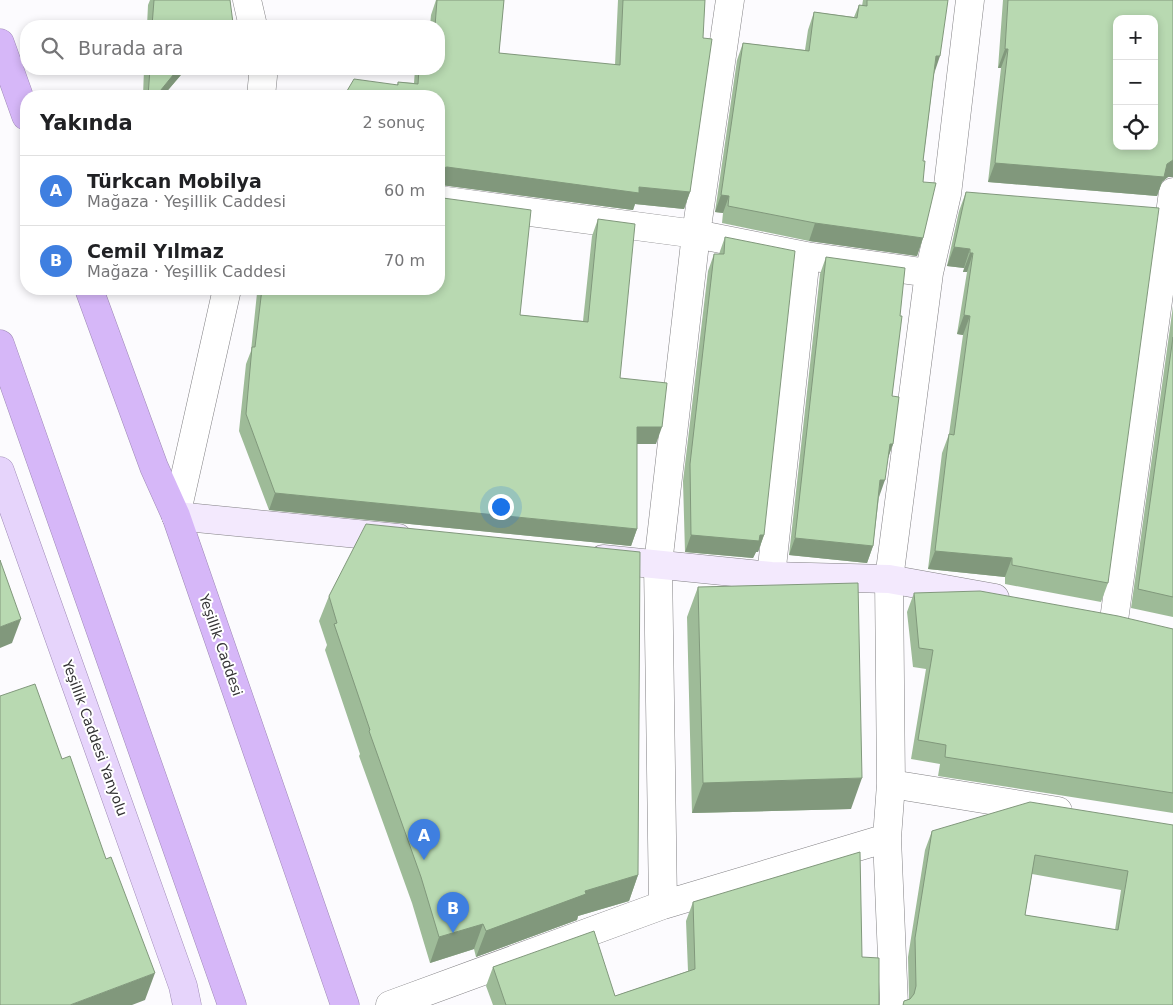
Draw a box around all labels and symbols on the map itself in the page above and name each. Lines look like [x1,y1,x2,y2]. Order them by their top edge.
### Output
your location [488,494,514,520]
street label: Yeşillik Caddesi [196,591,246,698]
street label: Yeşillik Caddesi Yanyolu [59,657,131,818]
pin: A [408,819,440,860]
pin: B [437,892,469,933]

